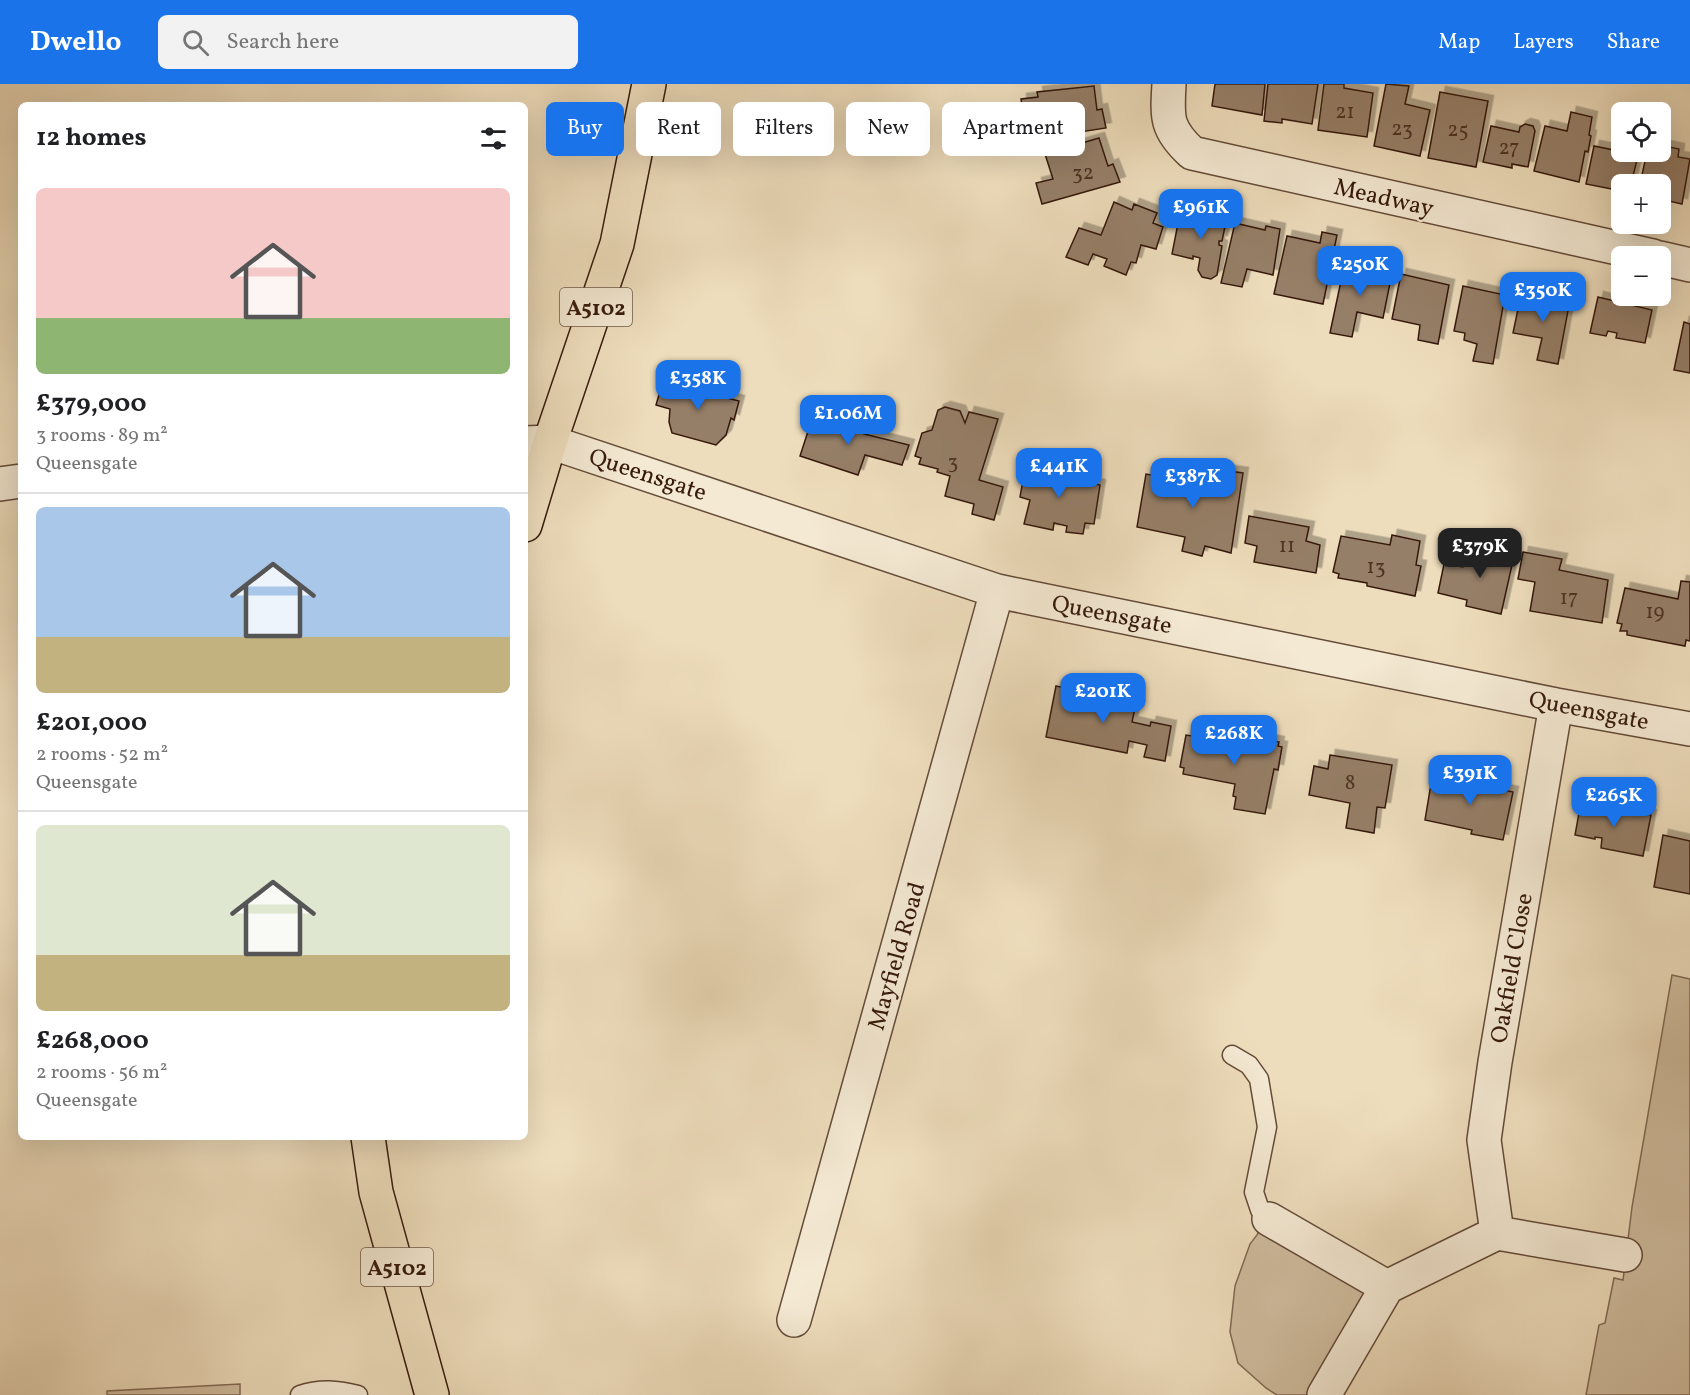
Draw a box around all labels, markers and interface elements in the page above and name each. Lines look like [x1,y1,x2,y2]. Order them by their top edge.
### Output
search box [158,15,578,69]
text: Dwello [30,23,122,62]
icon: search [179,26,212,59]
text: Search here [227,27,339,58]
text: Map [1438,28,1480,57]
text: Layers [1513,28,1574,57]
text: Share [1607,28,1660,57]
house number: 21 [1335,98,1355,127]
chip: Buy [546,102,624,156]
chip: Rent [636,102,721,156]
chip: Filters [733,102,834,156]
chip: New [846,102,930,156]
chip: Apartment [942,102,1085,156]
map controls [1611,102,1671,306]
button: locate [1611,102,1671,162]
house number: 23 [1391,115,1413,144]
house number: 25 [1447,116,1469,145]
text: 12 homes [36,120,147,156]
icon: filters [477,122,510,155]
house number: 27 [1499,134,1519,163]
house number: 32 [1072,159,1094,188]
street label: Meadway [1330,171,1437,227]
button: + [1611,174,1671,234]
pin: £961K [1159,189,1243,240]
text: £961K [1173,194,1229,222]
icon: home [219,227,327,335]
pin: £250K [1318,246,1402,297]
button: − [1611,246,1671,306]
text: £250K [1331,251,1389,279]
pin: £350K [1501,272,1585,323]
text: £350K [1514,277,1572,305]
road number: A5102 [560,288,632,326]
pin: £358K [656,360,740,411]
text: £358K [670,365,726,393]
text: £379,000 [36,386,147,422]
pin: £1.06M [799,395,897,446]
text: £1.06M [814,400,882,428]
text: 3 rooms · 89 m² [36,422,168,450]
street label: Queensgate [584,441,711,511]
house number: 3 [948,448,958,477]
pin: £441K [1017,448,1101,499]
text: Queensgate [36,450,138,478]
text: £441K [1030,453,1088,481]
pin: £387K [1151,458,1235,509]
text: £387K [1165,463,1221,491]
pin: £379K [1438,528,1522,579]
house number: 11 [1279,532,1295,561]
text: £379K [1452,533,1508,561]
icon: home [219,546,327,654]
house number: 13 [1367,553,1385,582]
house number: 17 [1560,584,1578,613]
street label: Queensgate [1049,588,1175,644]
house number: 19 [1645,598,1665,627]
pin: £201K [1061,673,1145,724]
text: £201K [1075,678,1131,706]
street label: Queensgate [1526,684,1652,740]
text: £201,000 [36,705,147,741]
pin: £268K [1192,715,1276,766]
text: £268K [1205,720,1263,748]
text: 2 rooms · 52 m² [36,741,168,769]
pin: £391K [1428,755,1512,806]
text: £391K [1442,760,1498,788]
text: Queensgate [36,769,138,797]
house number: 8 [1345,769,1355,798]
pin: £265K [1572,777,1656,828]
text: £265K [1585,782,1643,810]
icon: home [219,864,327,972]
street label: Mayfield Road [861,878,935,1035]
street label: Oakfield Close [1483,891,1543,1046]
text: £268,000 [36,1023,149,1059]
text: 2 rooms · 56 m² [36,1059,167,1087]
text: Queensgate [36,1087,138,1115]
road number: A5102 [361,1248,433,1286]

